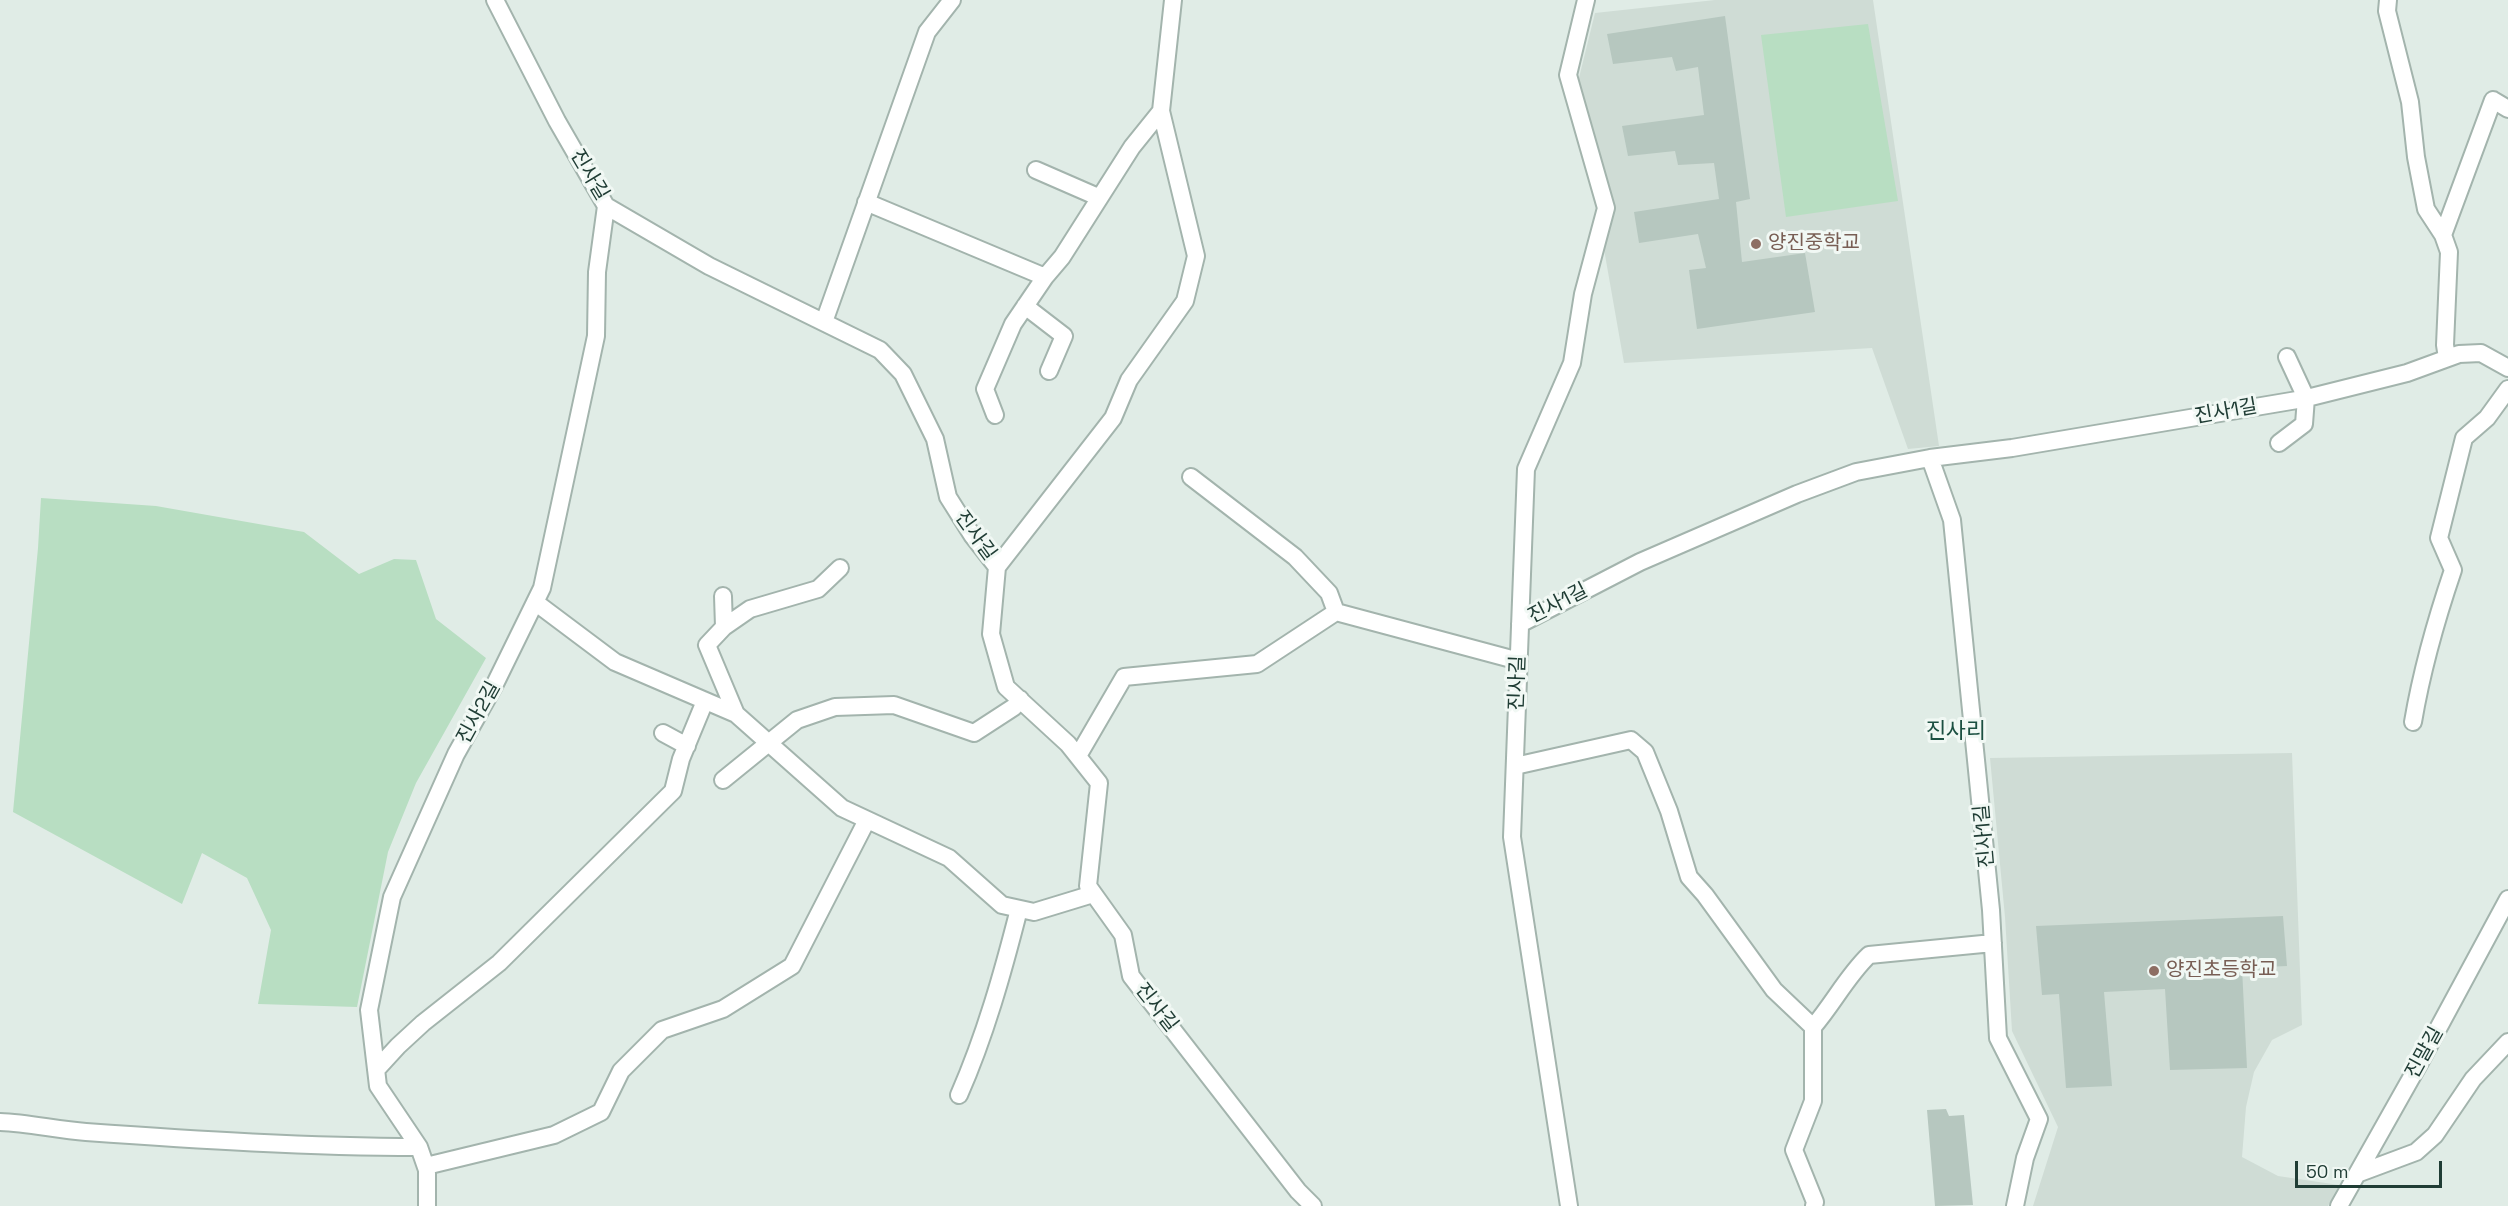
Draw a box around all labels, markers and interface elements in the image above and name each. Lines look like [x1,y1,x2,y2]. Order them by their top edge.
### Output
street label: 진사길 [564,145,614,205]
place label: 양진중학교 [1768,232,1860,256]
marker: 양진중학교 [1749,237,1763,251]
street label: 진사1길 [2193,395,2259,429]
street label: 진사길 [949,507,1001,565]
street label: 진사1길 [1524,579,1592,629]
street label: 진사길 [1505,655,1531,711]
street label: 진사2길 [452,678,506,748]
district label: 진사리 [1926,719,1986,745]
street label: 진사1길 [1970,803,2000,869]
place label: 양진초등학교 [2166,959,2276,983]
marker: 양진초등학교 [2147,964,2161,978]
street label: 진사길 [1130,979,1182,1037]
street label: 진말길 [2401,1023,2449,1083]
scale bar [2298,1149,2445,1187]
text: 50 m [2306,1160,2348,1183]

